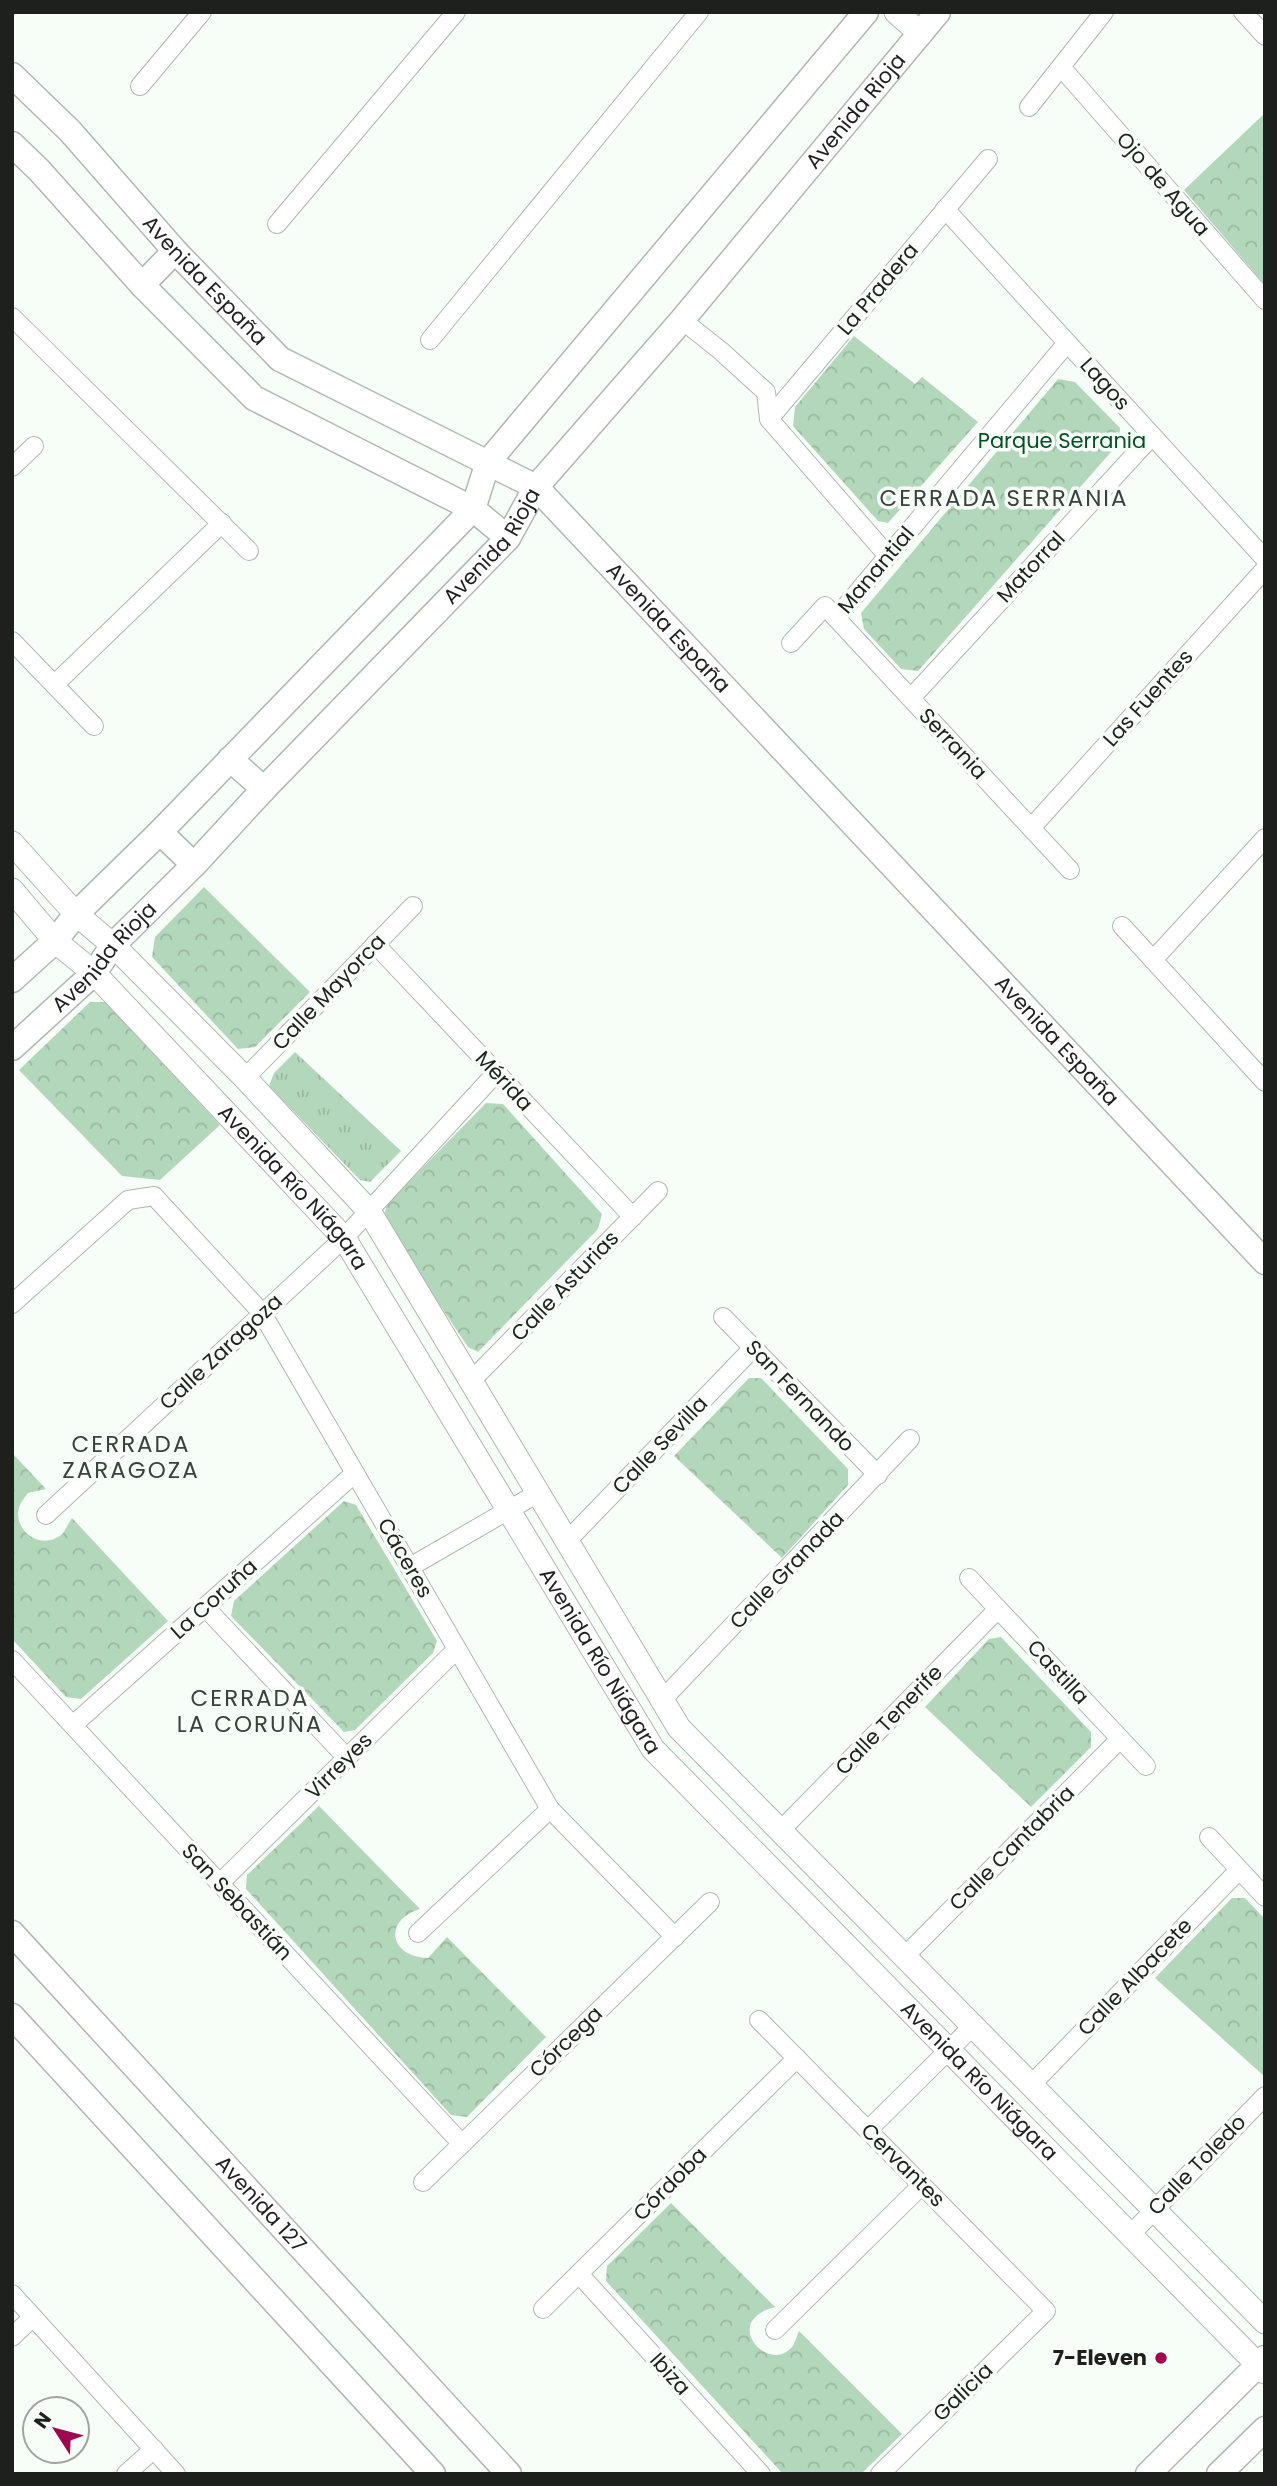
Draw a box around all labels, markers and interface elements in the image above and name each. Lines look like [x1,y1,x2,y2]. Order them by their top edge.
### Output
street label: Avenida Rioja [799,47,912,175]
street label: Ojo de Agua [1110,125,1217,242]
street label: Avenida España [136,209,274,352]
street label: La Pradera [830,236,925,341]
street label: Lagos [1074,351,1137,416]
park label: Parque Serrania [978,426,1146,455]
district label: CERRADA SERRANIA [879,482,1129,514]
street label: Avenida Rioja [436,483,547,610]
street label: Manantial [831,520,921,619]
street label: Matorral [990,524,1071,609]
street label: Avenida España [600,556,737,699]
street label: Las Fuentes [1096,643,1199,753]
street label: Serrania [913,702,994,786]
street label: Avenida Rioja [45,895,163,1019]
street label: Calle Mayorca [266,927,392,1056]
street label: Avenida España [989,969,1126,1112]
street label: Mérida [469,1044,540,1117]
street label: Avenida Río Niágara [212,1098,375,1275]
street label: Calle Asturias [504,1224,625,1347]
street label: Calle Zaragoza [153,1287,288,1416]
street label: San Fernando [739,1333,861,1458]
street label: Calle Sevilla [605,1389,714,1500]
district label: CERRADA ZARAGOZA [62,1428,200,1486]
street label: Calle Granada [723,1504,850,1635]
street label: Cáceres [371,1512,440,1603]
street label: La Coruña [164,1552,263,1645]
street label: Avenida Río Niágara [533,1562,668,1760]
street label: Castilla [1021,1633,1096,1710]
street label: Calle Tenerife [828,1658,949,1781]
district label: CERRADA LA CORUÑA [177,1682,323,1740]
street label: Virreyes [299,1726,379,1806]
street label: Calle Cantabria [943,1779,1081,1917]
street label: San Sebastián [175,1837,299,1967]
street label: Calle Albacete [1071,1911,1198,2042]
street label: Avenida Río Niágara [894,1994,1065,2167]
street label: Córcega [523,1999,609,2084]
street label: Calle Toledo [1141,2108,1252,2221]
street label: Cervantes [855,2116,952,2213]
street label: Córdoba [626,2140,713,2227]
street label: Avenida 127 [209,2149,313,2258]
place label: 7-Eleven [1053,2343,1147,2372]
street label: Ibiza [643,2346,697,2401]
marker: 7-Eleven [1153,2350,1169,2366]
street label: Galicia [926,2356,999,2427]
north arrow [21,2395,91,2465]
text: N [28,2407,58,2434]

